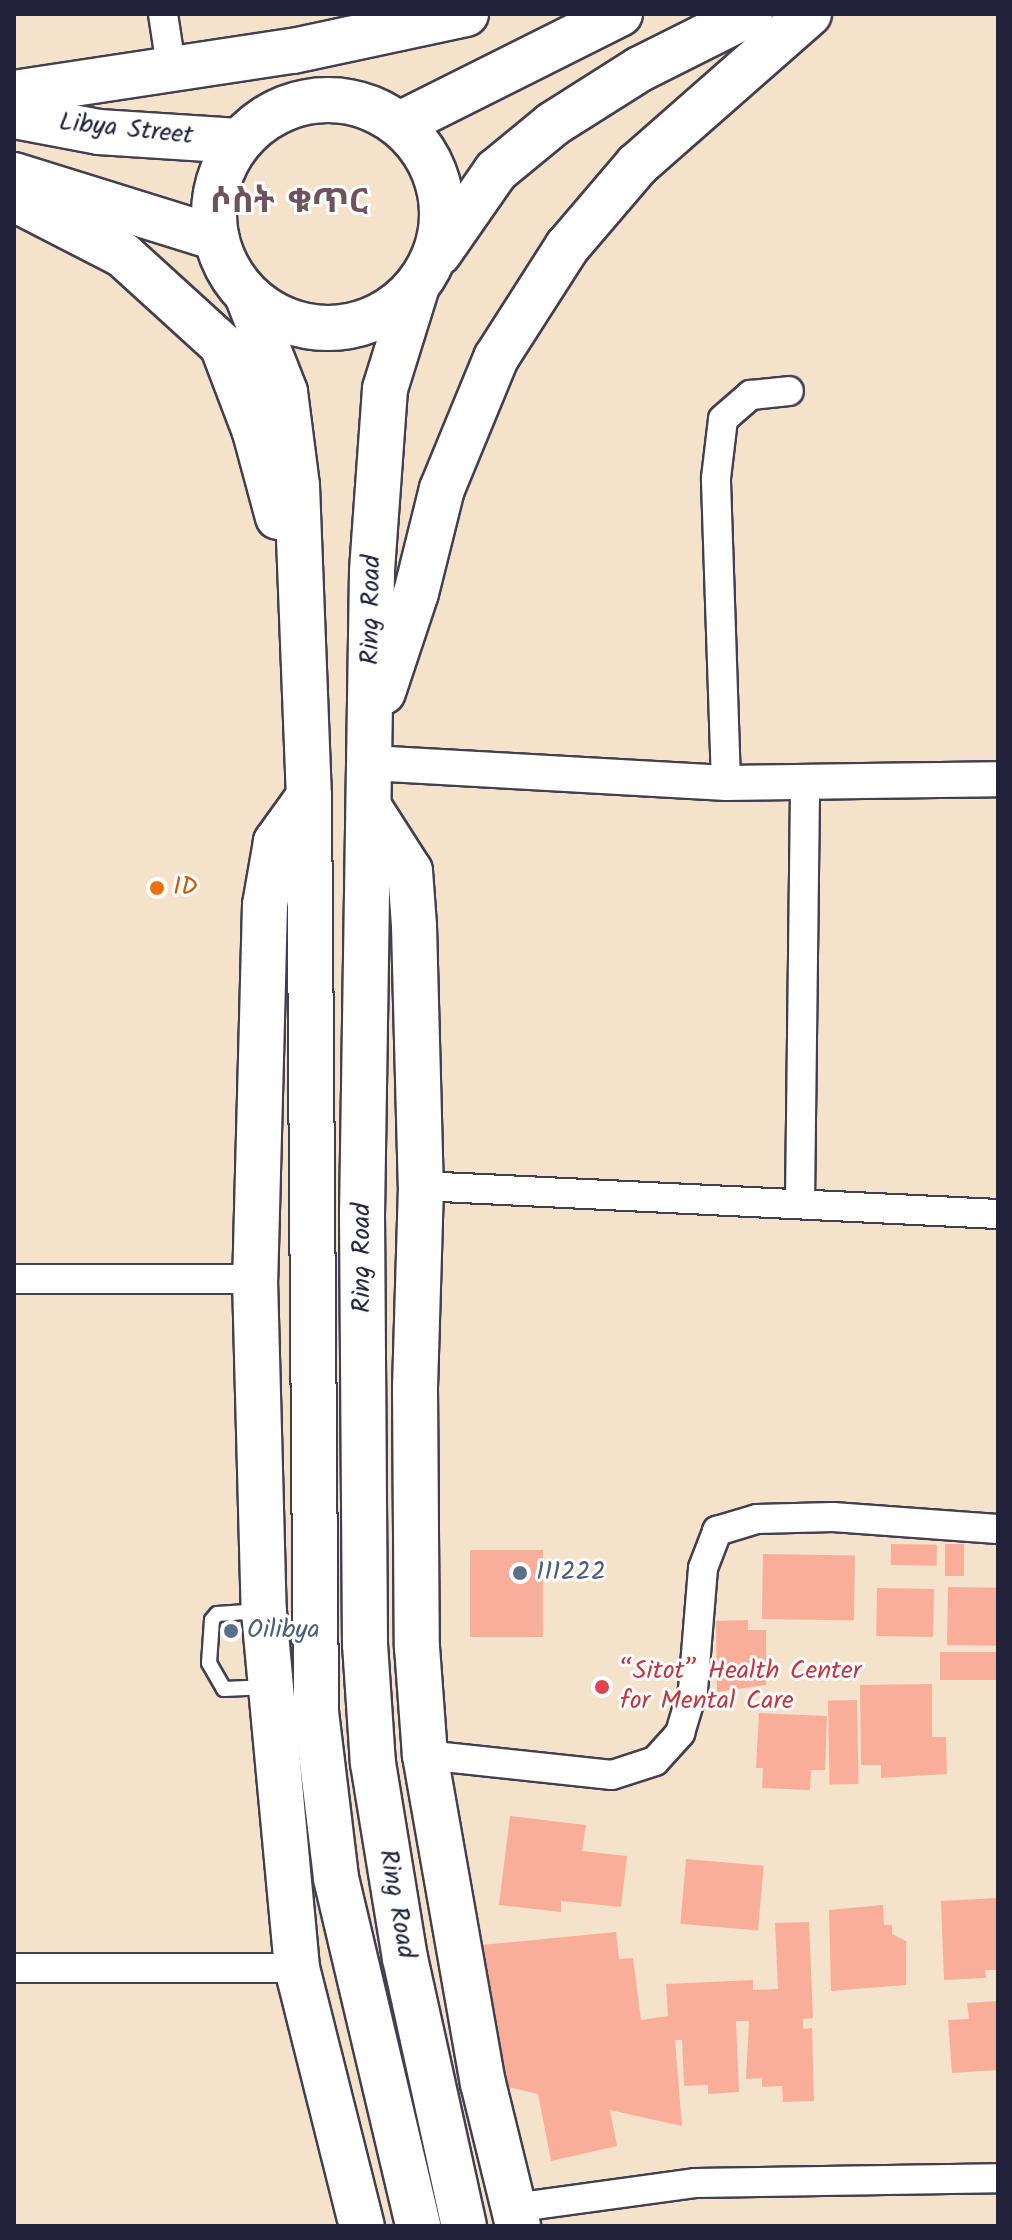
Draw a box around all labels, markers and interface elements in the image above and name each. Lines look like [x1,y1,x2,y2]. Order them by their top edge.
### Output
street label: Libya Street [57,107,195,153]
district label: ሶስት ቁጥር [210,184,368,224]
street label: Ring Road [355,555,389,665]
place label: ID [173,872,198,904]
marker: ID [148,879,166,897]
street label: Ring Road [347,1203,379,1313]
place label: 111222 [536,1557,606,1589]
marker: 111222 [511,1564,529,1582]
place label: Oilibya [247,1615,320,1647]
marker: Oilibya [222,1622,240,1640]
place label: “Sitot” Health Center for Mental Care [620,1656,861,1718]
marker: “Sitot” Health Center for Mental Care [591,1676,613,1698]
street label: Ring Road [371,1847,421,1961]

